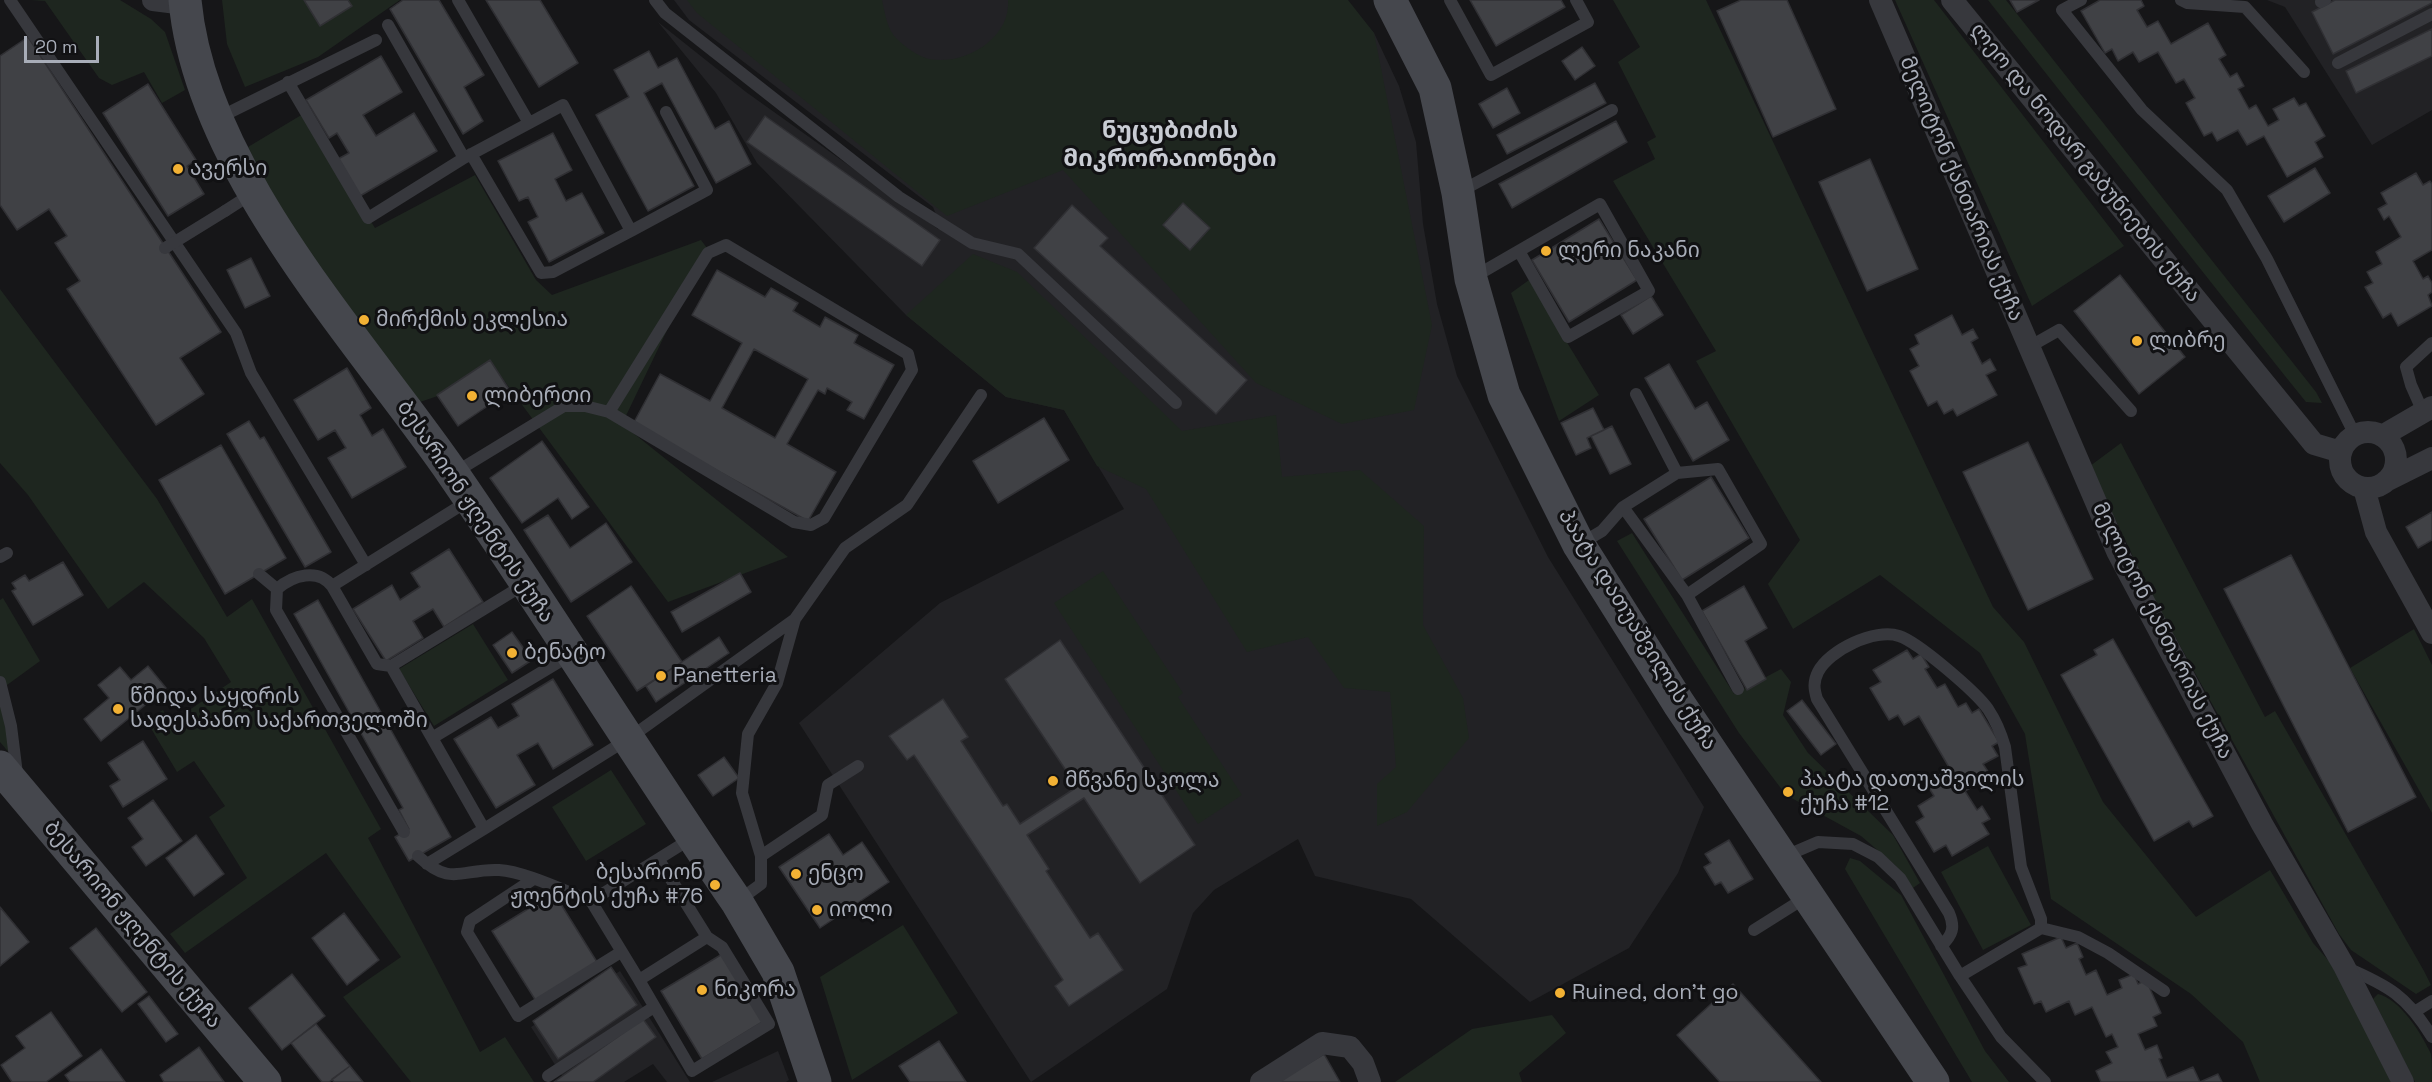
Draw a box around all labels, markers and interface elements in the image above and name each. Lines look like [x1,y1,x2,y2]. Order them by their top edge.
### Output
street label: ლეო და ნოდარ გაბუნიების ქუჩა [1964,18,2206,308]
scale bar [27,24,102,62]
text: 20 m [35,35,78,58]
street label: მელიტონ ქანთარიას ქუჩა [1894,53,2028,325]
district label: ნუცუბიძის მიკრორაიონები [1063,117,1277,173]
place label: ავერსი [190,156,267,182]
marker: ავერსი [171,162,185,176]
place label: ლერი ნაკანი [1558,238,1700,264]
marker: ლერი ნაკანი [1539,244,1553,258]
place label: მირქმის ეკლესია [376,307,568,333]
marker: მირქმის ეკლესია [357,313,371,327]
place label: ლიბრე [2149,328,2226,354]
marker: ლიბრე [2130,334,2144,348]
place label: ლიბერთი [484,383,591,409]
marker: ლიბერთი [465,389,479,403]
street label: ბესარიონ ჟღენტის ქუჩა [391,396,559,628]
street label: მელიტონ ქანთარიას ქუჩა [2086,498,2238,764]
street label: პაატა დათუაშვილის ქუჩა [1552,505,1722,755]
place label: ბენატო [524,640,606,666]
marker: ბენატო [505,646,519,660]
place label: Panetteria [673,663,777,689]
marker: Panetteria [654,669,668,683]
place label: წმიდა საყდრის სადესპანო საქართველოში [130,684,428,734]
marker: წმიდა საყდრის სადესპანო საქართველოში [111,702,125,716]
place label: პაატა დათუაშვილის ქუჩა #12 [1800,767,2024,817]
place label: მწვანე სკოლა [1065,768,1219,794]
marker: მწვანე სკოლა [1046,774,1060,788]
marker: პაატა დათუაშვილის ქუჩა #12 [1781,785,1795,799]
street label: ბესარიონ ჟღენტის ქუჩა [38,816,226,1034]
place label: ბესარიონ ჟღენტის ქუჩა #76 [510,860,703,910]
place label: ენცო [808,861,864,887]
marker: ენცო [789,867,803,881]
marker: ბესარიონ ჟღენტის ქუჩა #76 [708,878,722,892]
place label: იოლი [829,897,893,923]
marker: იოლი [810,903,824,917]
place label: ნიკორა [714,977,796,1003]
place label: Ruined, don't go [1572,980,1738,1006]
marker: ნიკორა [695,983,709,997]
marker: Ruined, don't go [1553,986,1567,1000]

